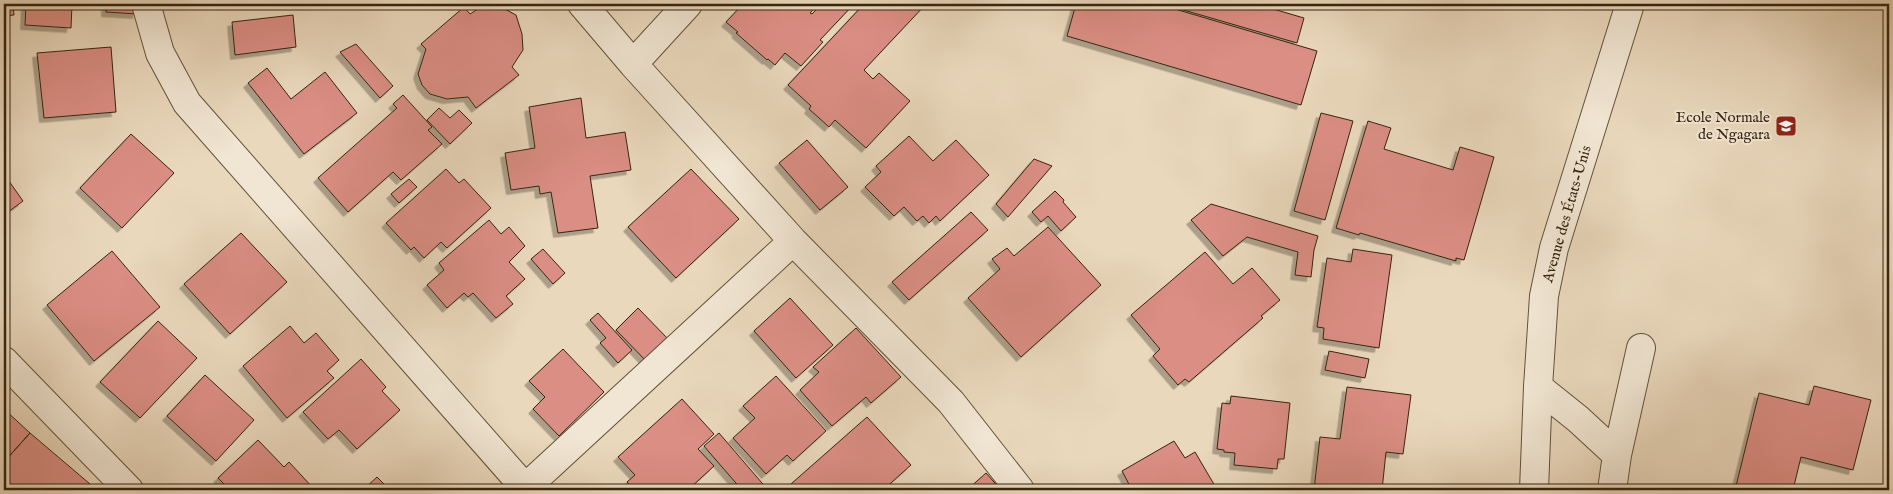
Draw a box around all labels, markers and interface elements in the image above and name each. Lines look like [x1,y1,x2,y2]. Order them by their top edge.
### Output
place label: Ecole Normale de Ngagara [1676,108,1771,144]
school or university icon: Ecole Normale de Ngagara [1774,114,1798,138]
street label: Avenue des États-Unis [1538,143,1596,286]

